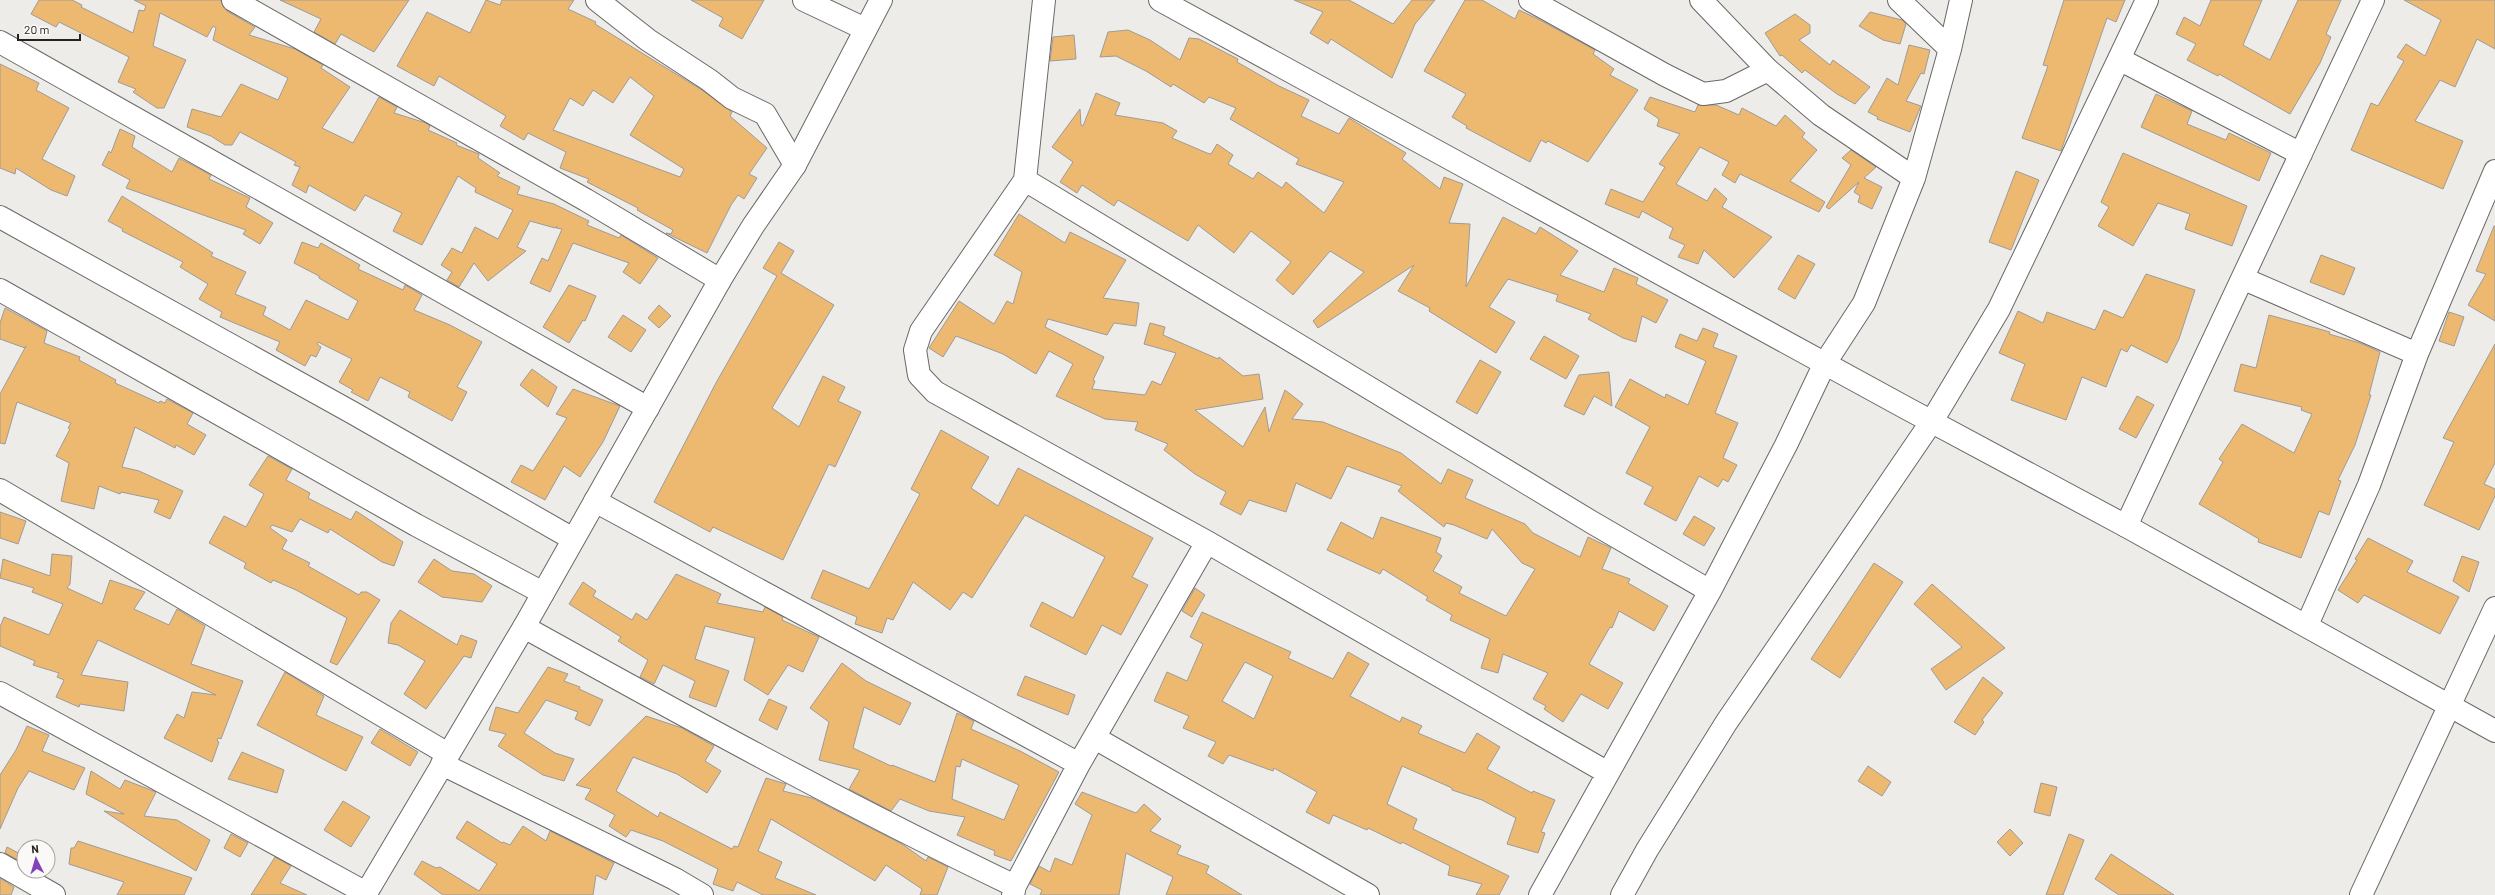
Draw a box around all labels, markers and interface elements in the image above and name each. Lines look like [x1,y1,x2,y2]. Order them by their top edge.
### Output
scale bar [18,16,80,42]
text: 20 m [24,22,50,36]
north arrow [16,839,56,879]
text: N [31,842,39,855]

